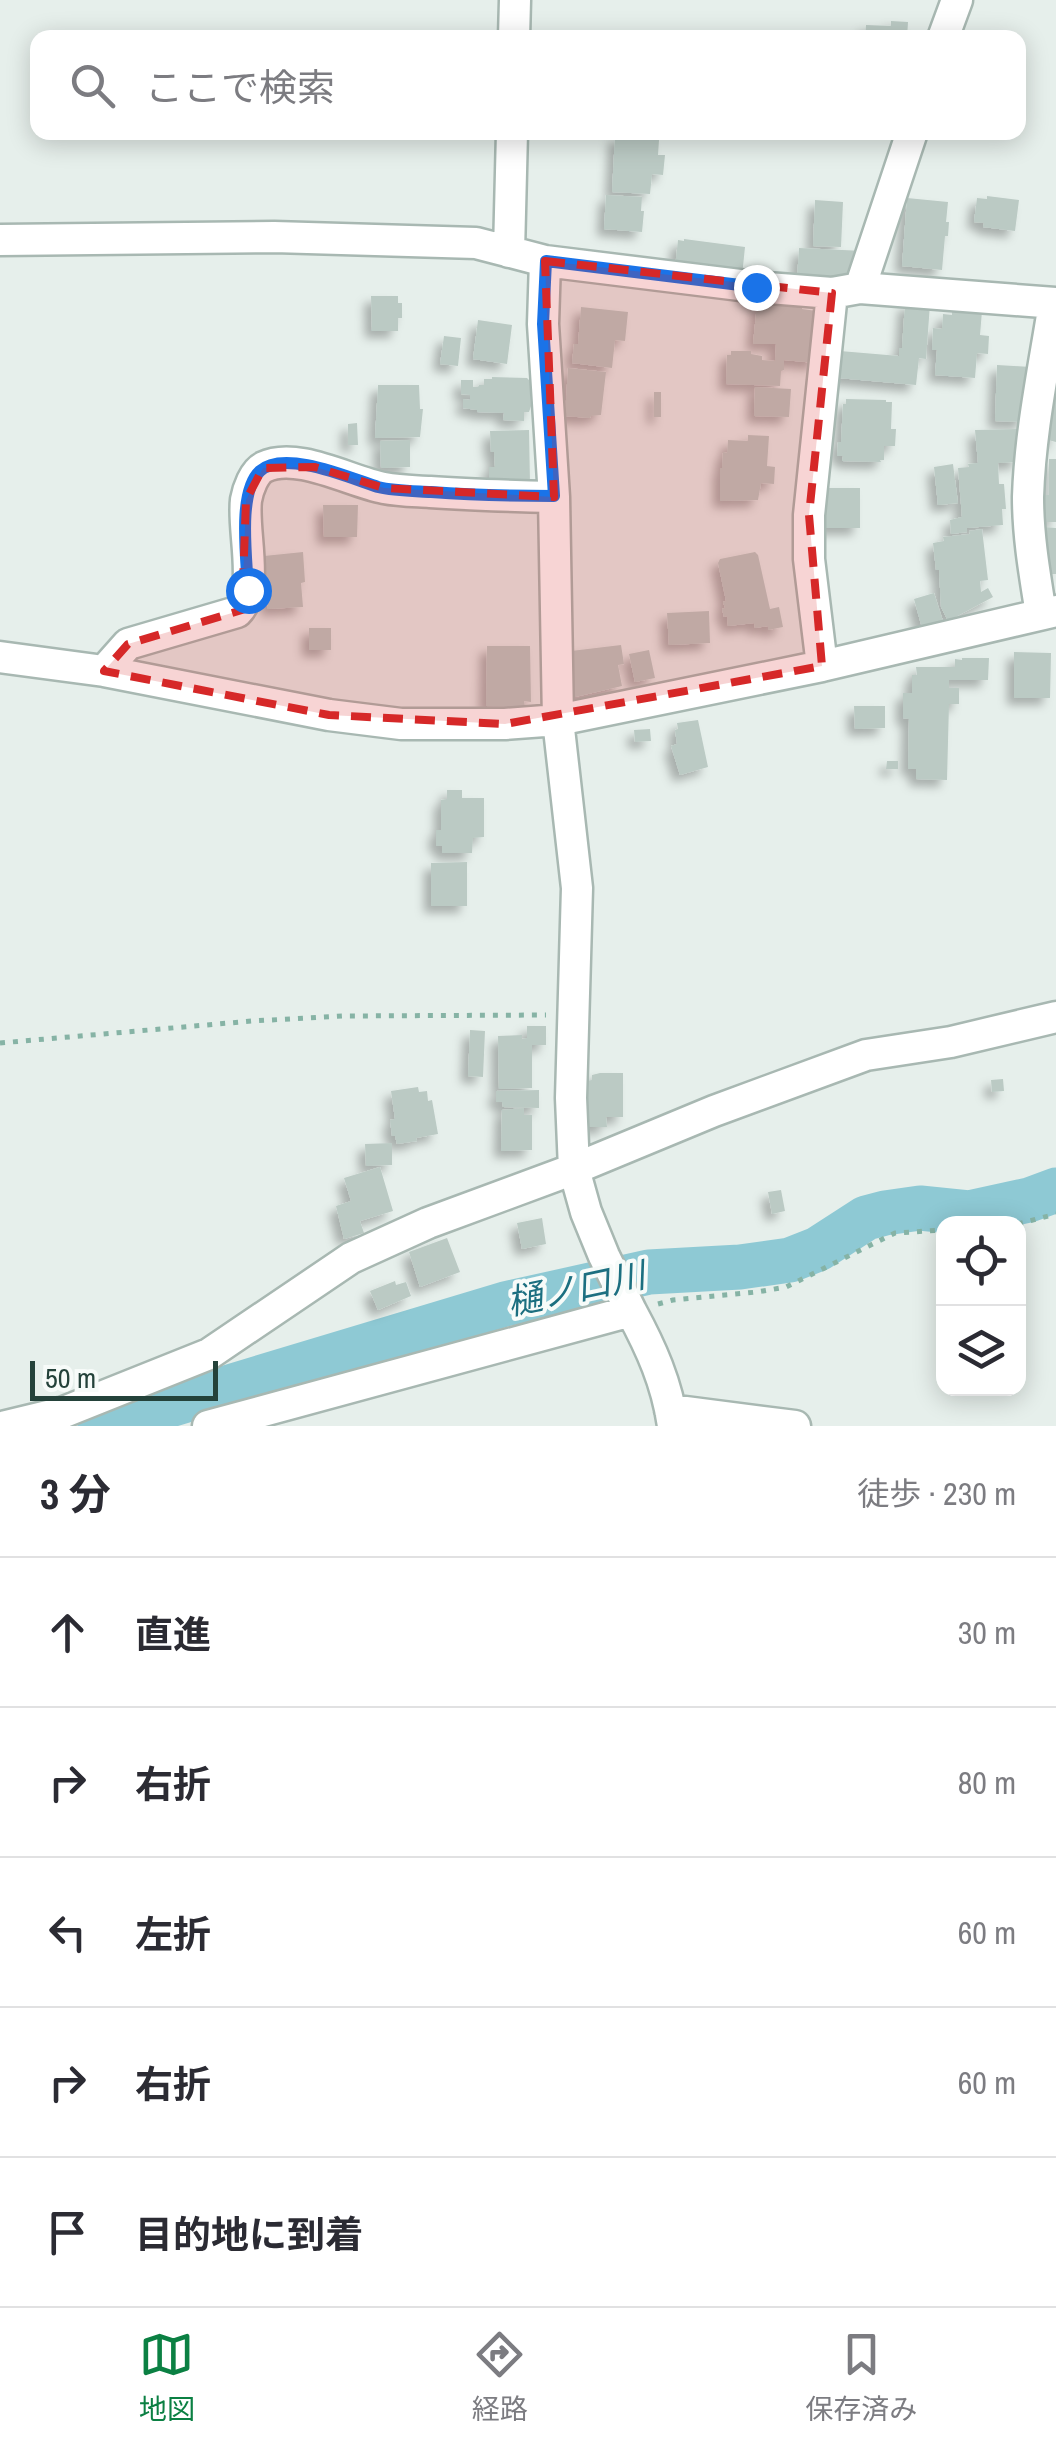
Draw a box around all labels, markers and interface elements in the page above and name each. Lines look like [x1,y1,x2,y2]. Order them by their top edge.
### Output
search box [30,30,1026,140]
icon: search [65,58,120,113]
text: ここで検索 [145,62,335,113]
route end [734,265,780,311]
route start [226,568,272,614]
map controls [936,1216,1026,1396]
button: locate [936,1216,1026,1306]
water label: 樋ノ口川 [503,1250,653,1326]
button: layers [936,1306,1026,1396]
scale bar [30,1356,218,1400]
text: 50 m [45,1359,96,1397]
text: 3 分 [40,1466,111,1522]
text: 徒歩 · 230 m [857,1472,1016,1515]
icon: ahead [40,1605,95,1660]
text: 直進 [135,1609,211,1660]
text: 30 m [958,1611,1016,1654]
icon: right [40,1755,95,1810]
text: 右折 [135,1759,211,1810]
text: 80 m [958,1761,1016,1804]
icon: left [40,1905,95,1960]
text: 左折 [135,1909,211,1960]
text: 60 m [958,1911,1016,1954]
icon: right [40,2055,95,2110]
text: 右折 [135,2059,211,2110]
text: 60 m [958,2061,1016,2104]
icon: arrive [40,2205,95,2260]
text: 目的地に到着 [135,2209,363,2260]
tab: 地図 [139,2327,195,2428]
tab: 経路 [472,2327,528,2428]
tab: 保存済み [805,2327,917,2428]

